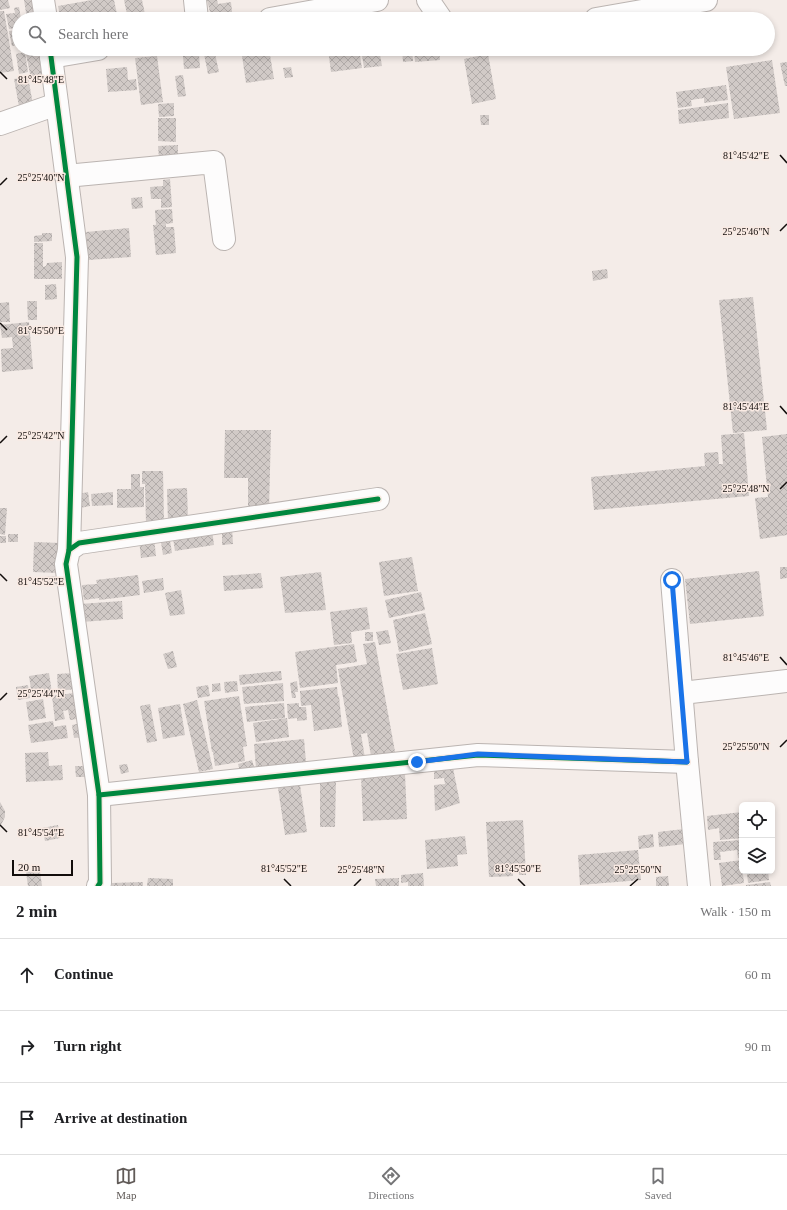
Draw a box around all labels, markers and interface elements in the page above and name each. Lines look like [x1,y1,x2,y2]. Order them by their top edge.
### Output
search box [12,12,775,56]
icon: search [26,23,48,45]
text: Search here [58,26,128,42]
text: 81°45'48"E [18,74,64,85]
text: 81°45'42"E [723,150,769,161]
text: 25°25'40"N [17,172,65,183]
text: 25°25'46"N [722,226,770,237]
text: 81°45'50"E [18,325,64,336]
text: 81°45'44"E [723,401,769,412]
text: 25°25'42"N [17,430,65,441]
text: 25°25'48"N [722,483,770,494]
route start [663,571,681,589]
text: 81°45'52"E [18,576,64,587]
text: 81°45'46"E [723,652,769,663]
text: 25°25'44"N [17,688,65,699]
text: 25°25'50"N [722,741,770,752]
route end [408,753,426,771]
map controls [739,802,775,874]
button: locate [739,802,775,838]
text: 81°45'54"E [18,827,64,838]
button: layers [739,838,775,874]
scale bar [12,858,73,877]
text: 20 m [18,861,40,873]
text: 81°45'52"E [261,863,307,874]
text: 81°45'50"E [495,863,541,874]
text: 25°25'48"N [337,864,385,875]
text: 25°25'50"N [614,864,662,875]
text: 2 min [16,902,57,921]
text: Walk · 150 m [700,904,771,919]
icon: ahead [16,964,38,986]
text: Continue [54,966,113,982]
text: 60 m [745,967,771,982]
icon: right [16,1036,38,1058]
text: Turn right [54,1038,121,1054]
text: 90 m [745,1039,771,1054]
icon: arrive [16,1108,38,1130]
text: Arrive at destination [54,1110,187,1126]
tab: Map [115,1165,137,1201]
tab: Directions [368,1165,414,1201]
tab: Saved [645,1165,672,1201]

